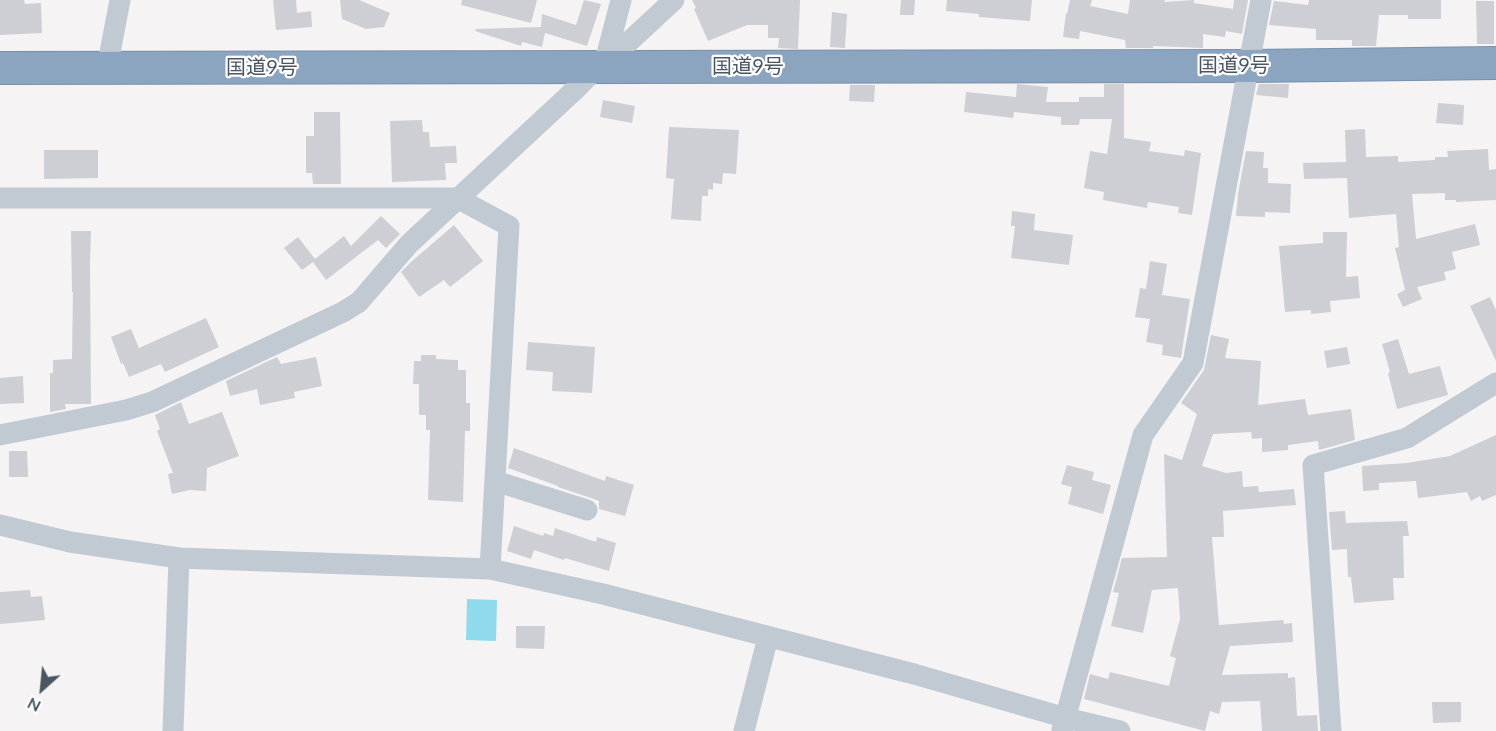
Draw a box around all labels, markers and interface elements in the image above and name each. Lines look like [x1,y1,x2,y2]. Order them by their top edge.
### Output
street label: 国道9号 [1198,54,1270,78]
street label: 国道9号 [712,55,784,79]
street label: 国道9号 [226,56,298,80]
north arrow [12,659,72,719]
text: N [24,694,43,717]

